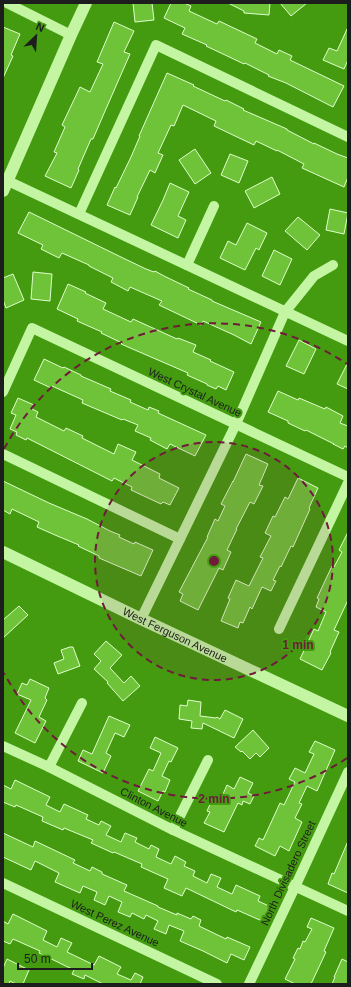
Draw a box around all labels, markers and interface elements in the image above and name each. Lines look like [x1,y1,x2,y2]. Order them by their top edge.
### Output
north arrow [16,16,56,56]
text: N [34,20,46,34]
street label: West Crystal Avenue [146,365,244,419]
centre of rings [207,554,221,568]
street label: West Ferguson Avenue [121,605,229,665]
text: 1 min [282,638,314,652]
street label: Clinton Avenue [118,785,190,829]
text: 2 min [198,792,230,806]
street label: North Divisadero Street [258,819,318,927]
street label: West Perez Avenue [69,897,161,949]
scale bar [18,945,92,971]
text: 50 m [24,952,51,966]

